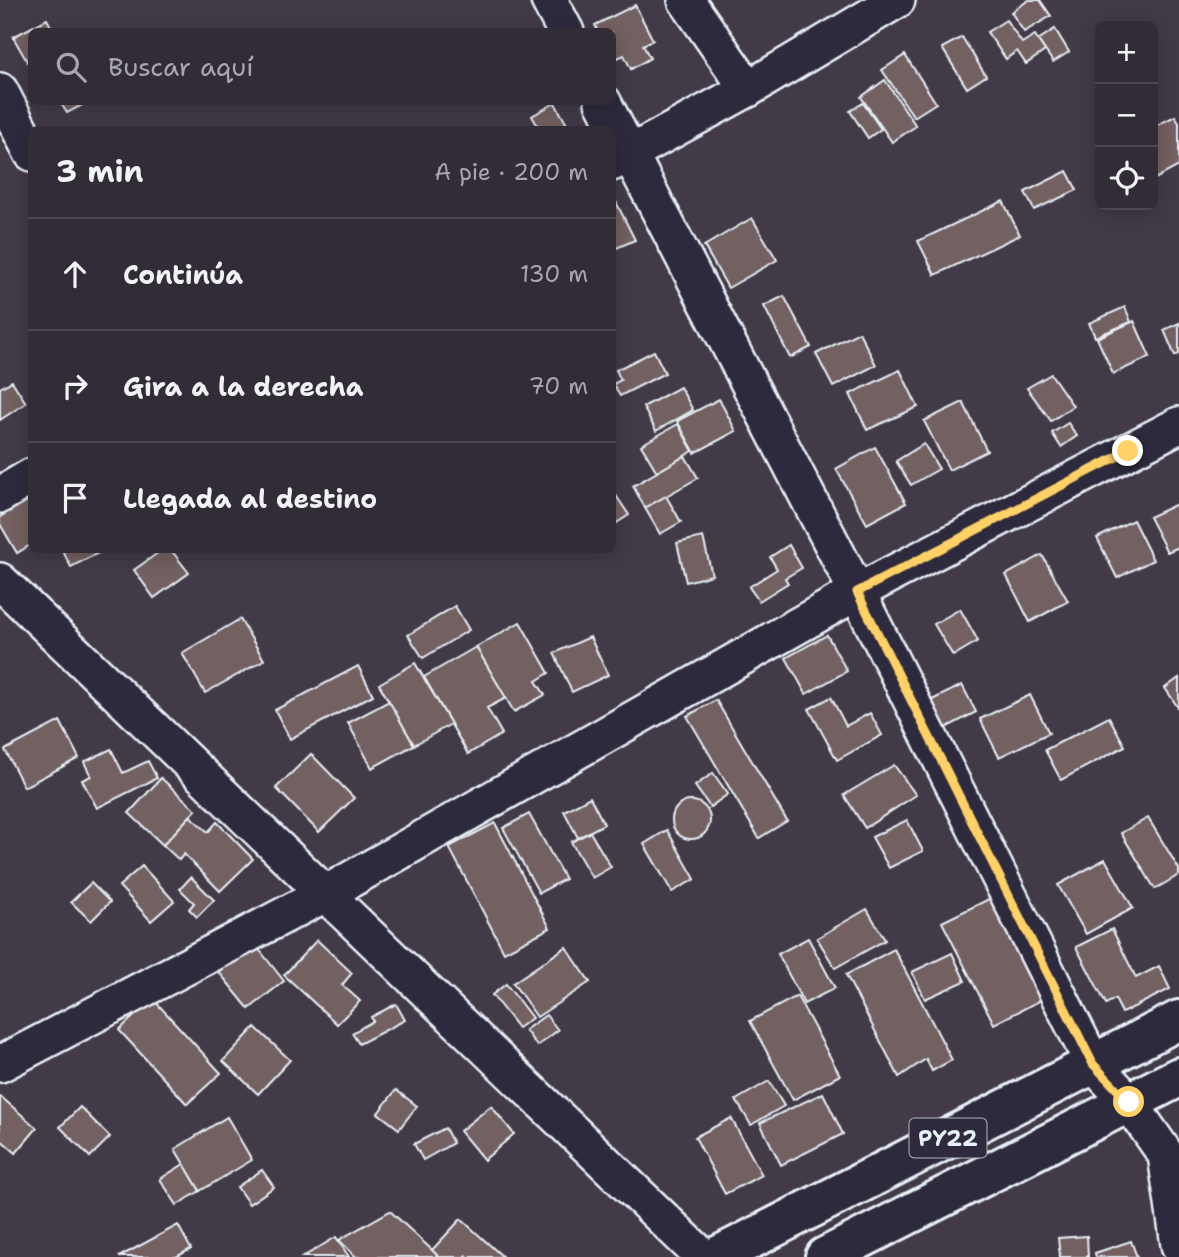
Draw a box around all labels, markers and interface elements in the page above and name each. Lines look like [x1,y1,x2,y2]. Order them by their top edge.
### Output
map controls [1095,21,1158,210]
button: + [1095,21,1158,84]
search box [28,28,616,105]
icon: search [52,48,90,86]
text: Buscar aquí [108,49,254,84]
button: − [1095,84,1158,147]
button: locate [1095,147,1158,210]
text: 3 min [56,151,143,192]
text: A pie · 200 m [434,157,588,187]
icon: ahead [56,255,94,293]
text: Continúa [123,257,243,292]
text: 130 m [520,259,588,289]
icon: right [56,367,94,405]
text: Gira a la derecha [123,369,364,404]
text: 70 m [529,371,588,401]
route end [1112,435,1143,466]
icon: arrive [56,479,94,517]
text: Llegada al destino [123,481,377,516]
route start [1113,1086,1144,1117]
road number: PY22 [909,1119,986,1158]

